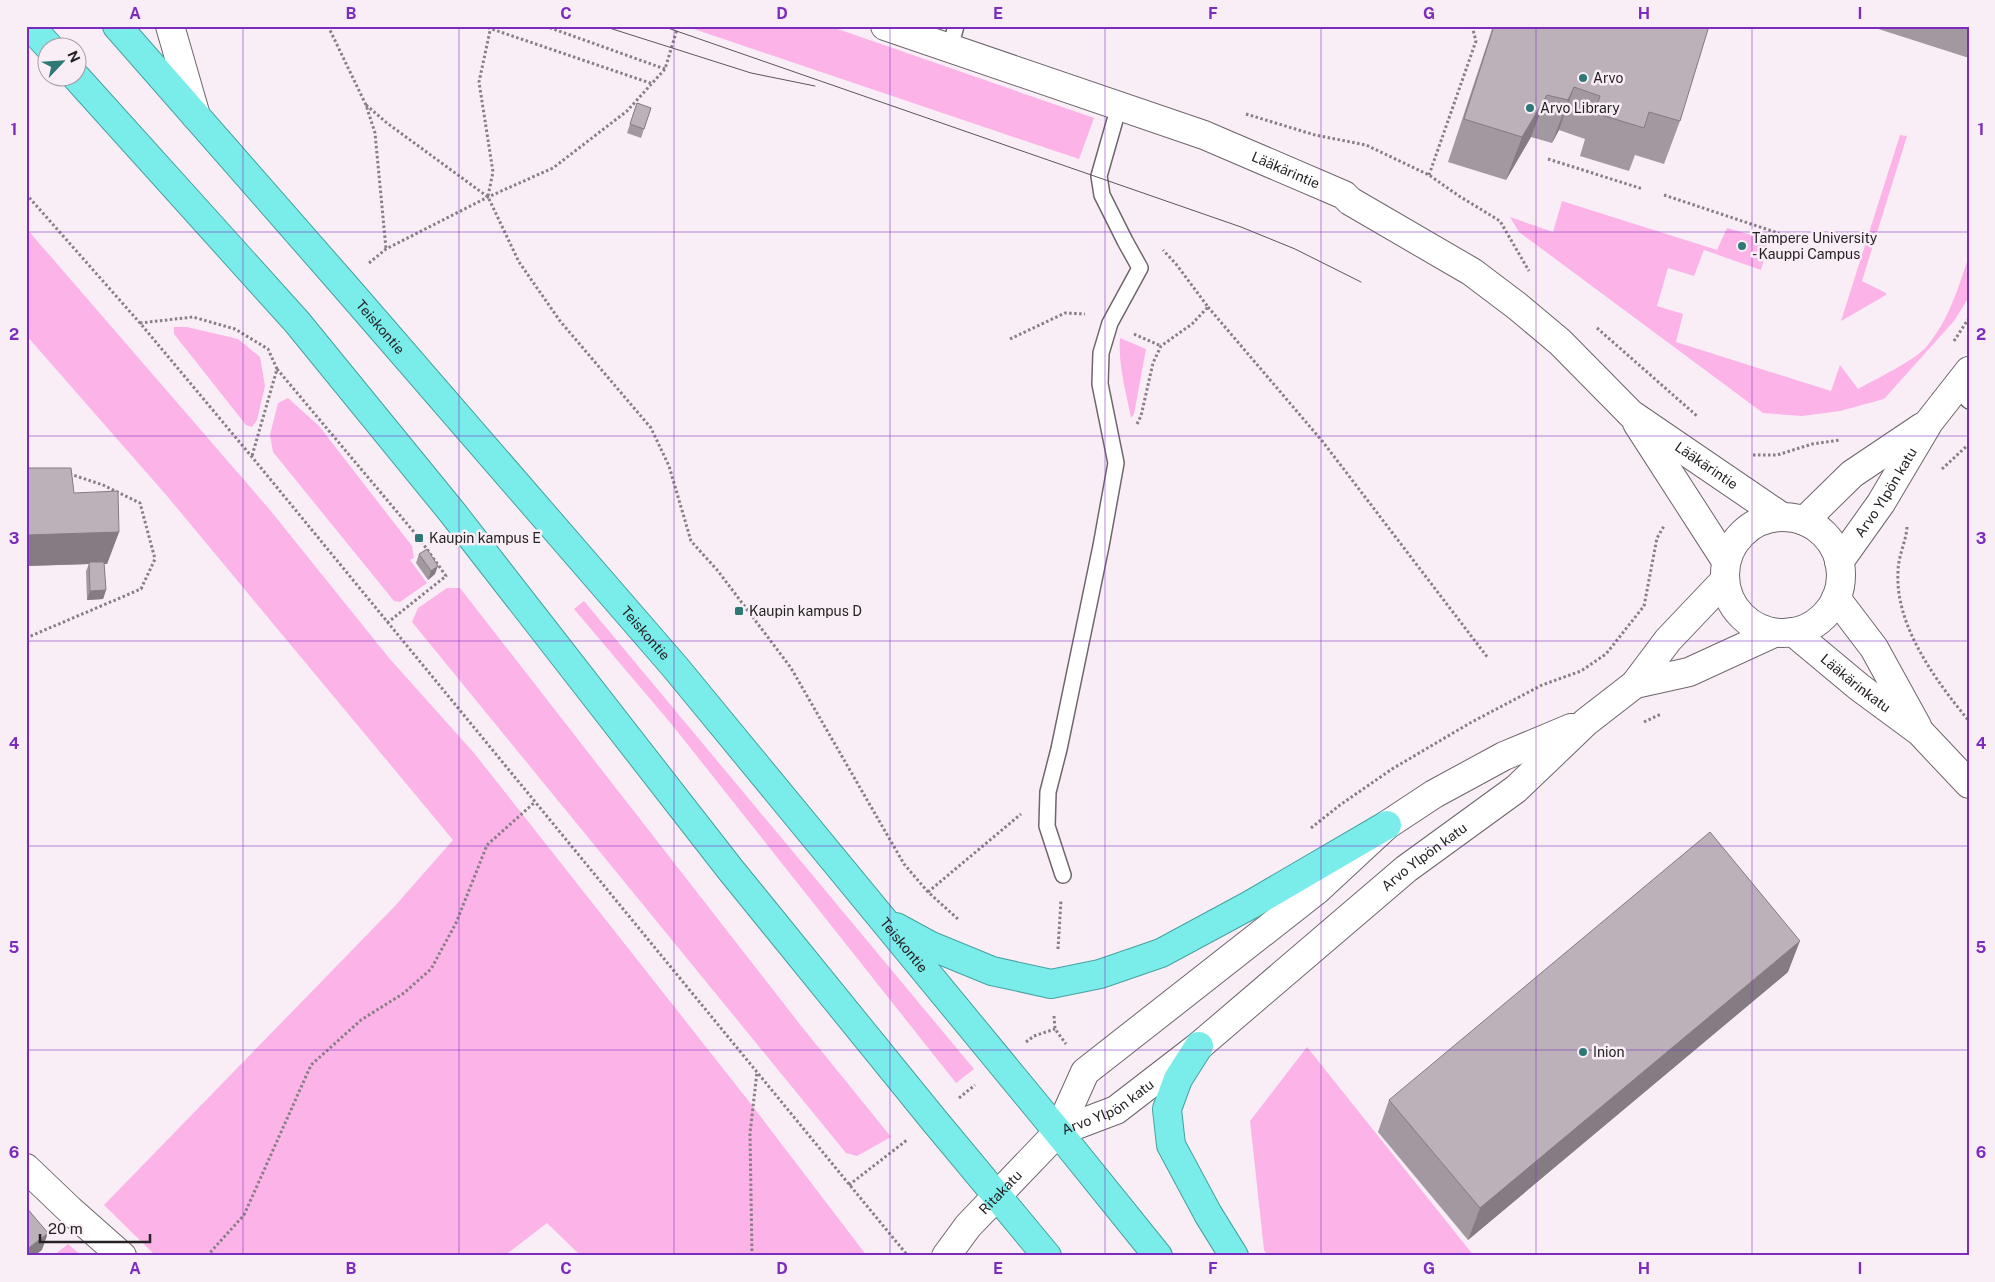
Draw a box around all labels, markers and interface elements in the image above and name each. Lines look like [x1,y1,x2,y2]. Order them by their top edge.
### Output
text: A [129,4,141,23]
text: B [346,4,357,23]
text: C [560,4,572,23]
text: D [776,4,788,23]
text: E [993,4,1003,23]
text: F [1208,4,1218,23]
text: G [1423,4,1435,23]
text: H [1638,4,1650,23]
text: I [1858,4,1862,23]
north arrow [38,38,88,88]
text: N [64,48,83,65]
place label: Arvo [1593,70,1624,86]
marker: Arvo [1577,72,1589,84]
place label: Arvo Library [1540,100,1620,116]
marker: Arvo Library [1524,102,1536,114]
text: 1 [11,120,17,139]
text: 1 [1978,120,1984,139]
street label: Lääkärintie [1249,148,1322,192]
place label: Tampere University - Kauppi Campus [1752,230,1878,262]
marker: Tampere University - Kauppi Campus [1736,240,1748,252]
street label: Teiskontie [353,297,408,357]
text: 2 [9,325,19,344]
text: 2 [1976,325,1986,344]
street label: Lääkärintie [1672,438,1741,493]
street label: Arvo Ylpön katu [1851,445,1920,540]
text: 3 [9,529,19,548]
text: 3 [1976,529,1986,548]
place label: Kaupin kampus E [429,530,541,546]
marker: Kaupin kampus E [413,532,425,544]
street label: Teiskontie [618,603,673,663]
place label: Kaupin kampus D [749,603,862,619]
marker: Kaupin kampus D [733,605,745,617]
street label: Lääkärinkatu [1818,651,1894,716]
text: 4 [9,734,20,753]
text: 4 [1976,734,1987,753]
street label: Arvo Ylpön katu [1378,819,1470,894]
street label: Teiskontie [877,914,931,976]
text: 5 [9,938,20,957]
text: 5 [1976,938,1987,957]
place label: Inion [1593,1044,1625,1060]
marker: Inion [1577,1046,1589,1058]
street label: Arvo Ylpön katu [1059,1076,1157,1138]
text: 6 [9,1143,19,1162]
text: 6 [1976,1143,1986,1162]
street label: Ritakatu [976,1167,1025,1217]
scale bar [40,1212,150,1244]
text: 20 m [48,1220,83,1237]
text: A [129,1259,141,1278]
text: B [346,1259,357,1278]
text: C [560,1259,572,1278]
text: D [776,1259,788,1278]
text: E [993,1259,1003,1278]
text: F [1208,1259,1218,1278]
text: G [1423,1259,1435,1278]
text: H [1638,1259,1650,1278]
text: I [1858,1259,1862,1278]

